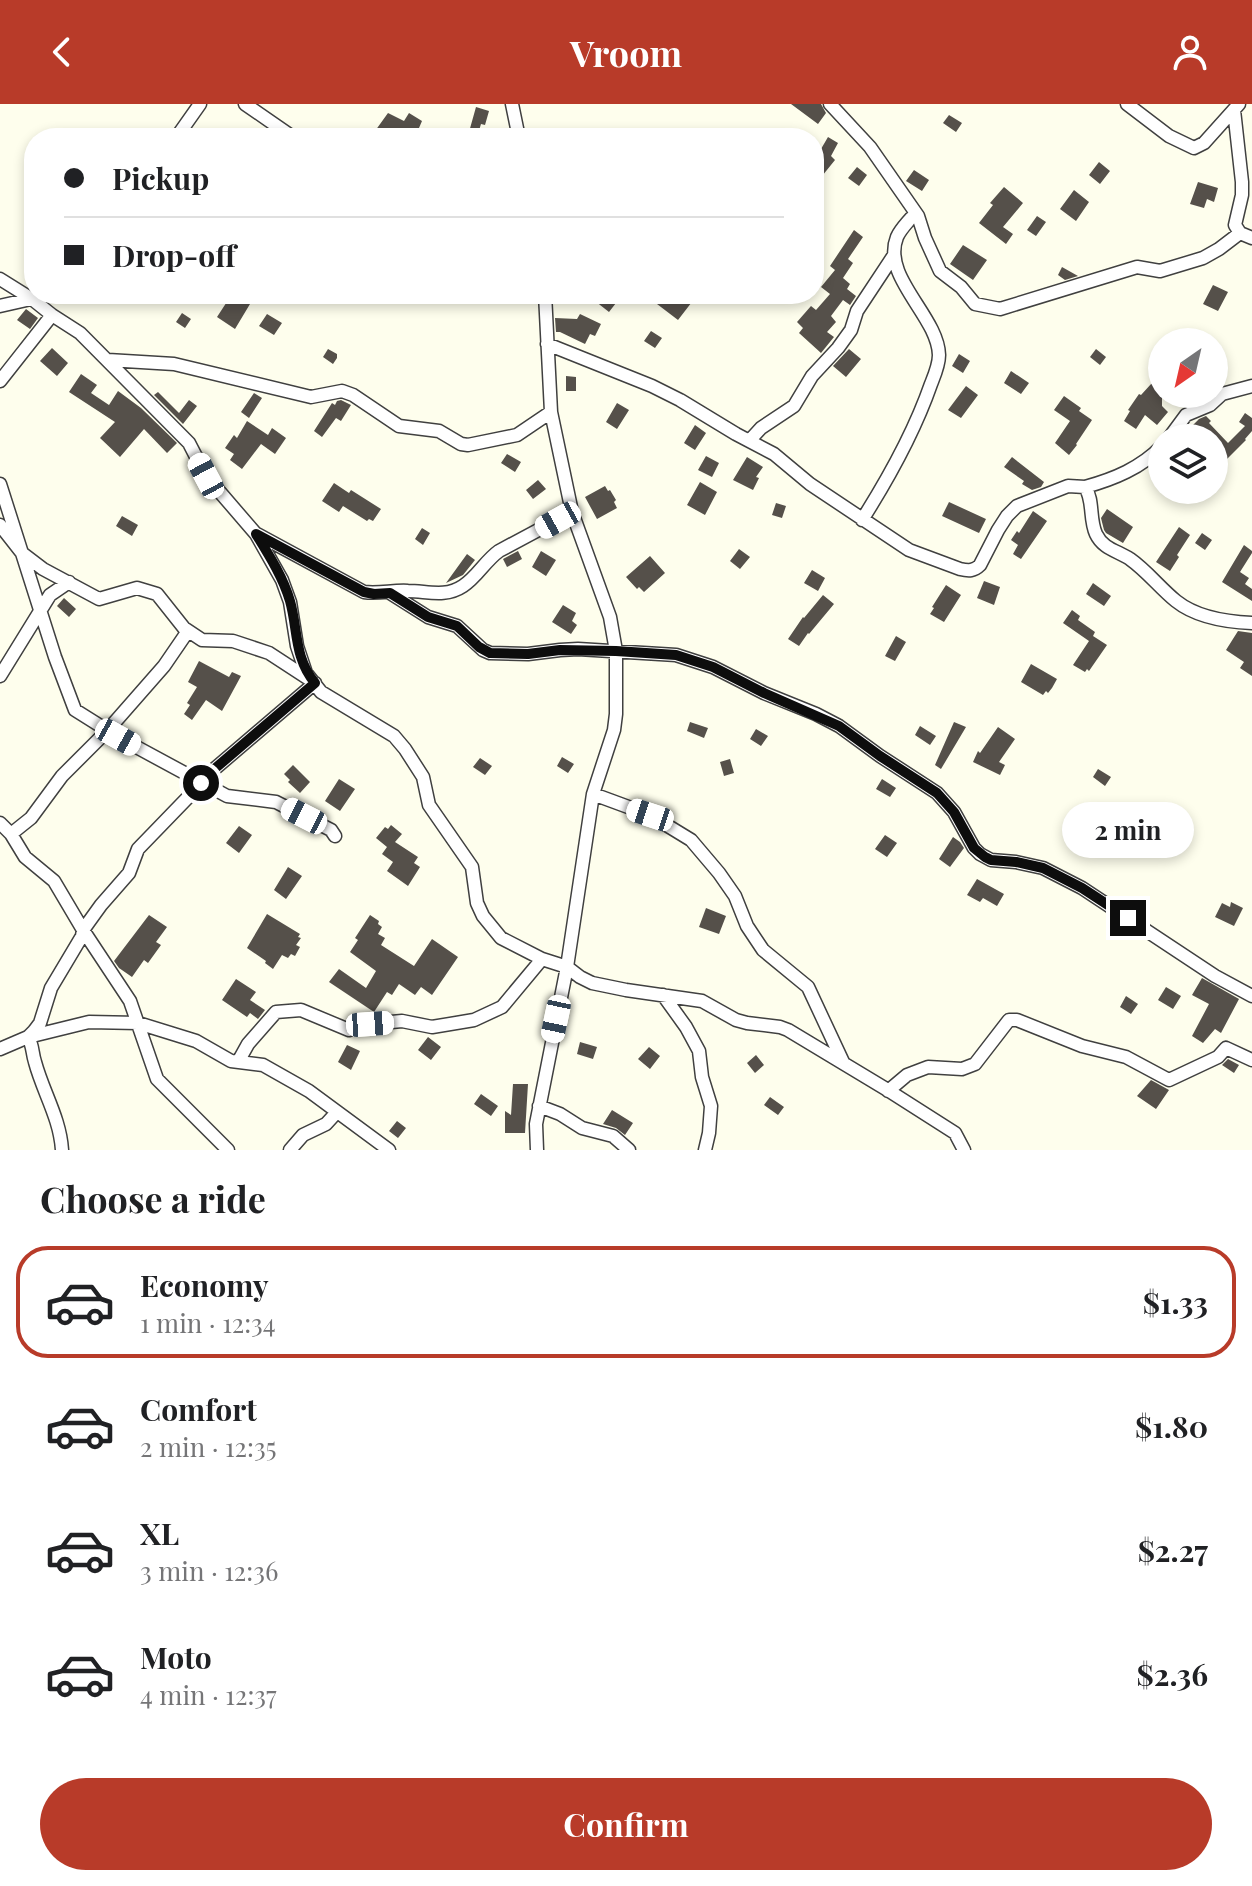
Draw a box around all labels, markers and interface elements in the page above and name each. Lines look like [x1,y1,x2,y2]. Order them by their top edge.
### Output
text: Vroom [570,28,682,76]
icon: back [40,30,84,74]
icon: person [1168,30,1212,74]
text: Pickup [112,158,209,198]
text: Drop-off [112,235,236,275]
north arrow [1148,328,1228,408]
map controls [1148,328,1228,504]
button: layers [1148,424,1228,504]
car [184,449,228,503]
car [531,498,585,542]
car [91,715,145,759]
route start [183,765,219,801]
car [277,794,331,838]
car [623,796,677,834]
callout: 2 min [1062,802,1194,858]
text: 2 min [1094,812,1162,847]
route end [1110,900,1146,936]
car [539,993,573,1045]
car [345,1010,395,1038]
text: Choose a ride [40,1174,266,1222]
text: Economy [140,1265,269,1305]
icon: car [44,1266,116,1338]
text: $1.33 [1143,1282,1208,1322]
text: 1 min · 12:34 [140,1305,276,1340]
text: Comfort [140,1389,257,1429]
icon: car [44,1390,116,1462]
text: $1.80 [1135,1406,1208,1446]
text: 2 min · 12:35 [140,1429,276,1464]
text: XL [140,1513,179,1553]
icon: car [44,1514,116,1586]
text: $2.27 [1138,1530,1208,1570]
text: 3 min · 12:36 [140,1553,278,1588]
text: Moto [140,1637,212,1677]
icon: car [44,1638,116,1710]
text: $2.36 [1136,1654,1208,1694]
text: 4 min · 12:37 [140,1677,277,1712]
button: Confirm [40,1778,1212,1870]

